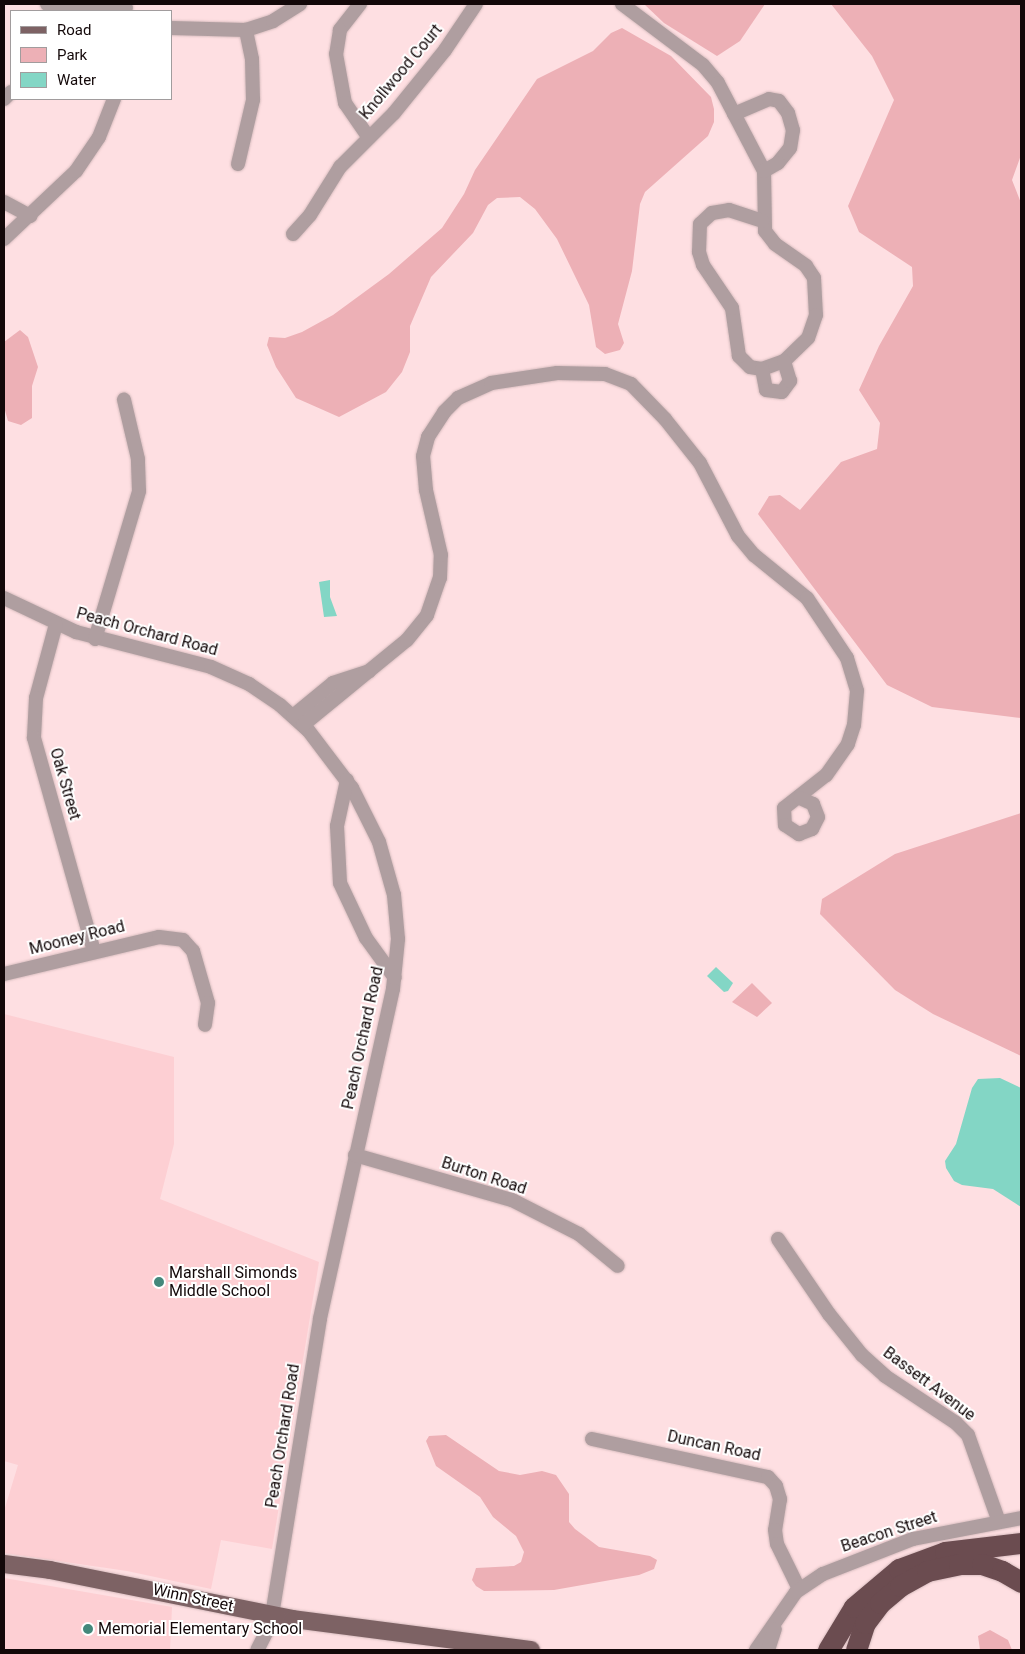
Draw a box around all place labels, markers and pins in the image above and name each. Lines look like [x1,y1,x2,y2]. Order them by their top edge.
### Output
place label: Marshall Simonds Middle School [169,1263,297,1301]
marker: Marshall Simonds Middle School [153,1276,165,1288]
place label: Memorial Elementary School [98,1619,302,1639]
marker: Memorial Elementary School [82,1623,94,1635]

